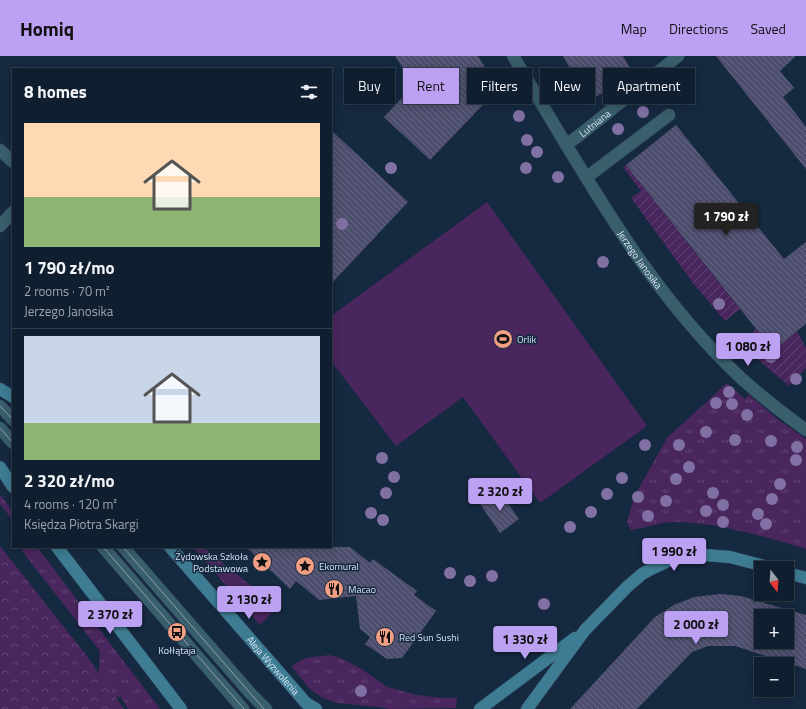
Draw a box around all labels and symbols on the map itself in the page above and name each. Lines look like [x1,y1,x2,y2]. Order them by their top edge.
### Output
street label: Lutniana [576,106,614,141]
pin: 1 790 zł [685,203,767,237]
street label: Jerzego Janosika [614,227,666,292]
sports icon: Orlik [492,328,514,350]
place label: Orlik [517,332,537,347]
pin: 1 080 zł [707,333,789,367]
pin: 2 320 zł [459,478,541,512]
pin: 1 990 zł [633,538,715,572]
place label: Żydowska Szkoła Podstawowa [175,549,248,576]
place icon: Żydowska Szkoła Podstawowa [251,551,273,573]
place icon: Ekomural [294,555,316,577]
place label: Ekomural [319,559,359,574]
north arrow [754,561,794,601]
restaurant icon: Macao [323,578,345,600]
place label: Macao [348,582,376,597]
pin: 2 130 zł [208,586,290,620]
pin: 2 370 zł [69,601,151,635]
pin: 2 000 zł [655,611,737,645]
bus stop icon: Kołłątaja [166,621,188,643]
restaurant icon: Red Sun Sushi [374,626,396,648]
pin: 1 330 zł [484,626,566,660]
place label: Red Sun Sushi [399,630,459,645]
street label: Aleja Wyzwolenia [243,633,303,698]
place label: Kołłątaja [158,643,196,658]

